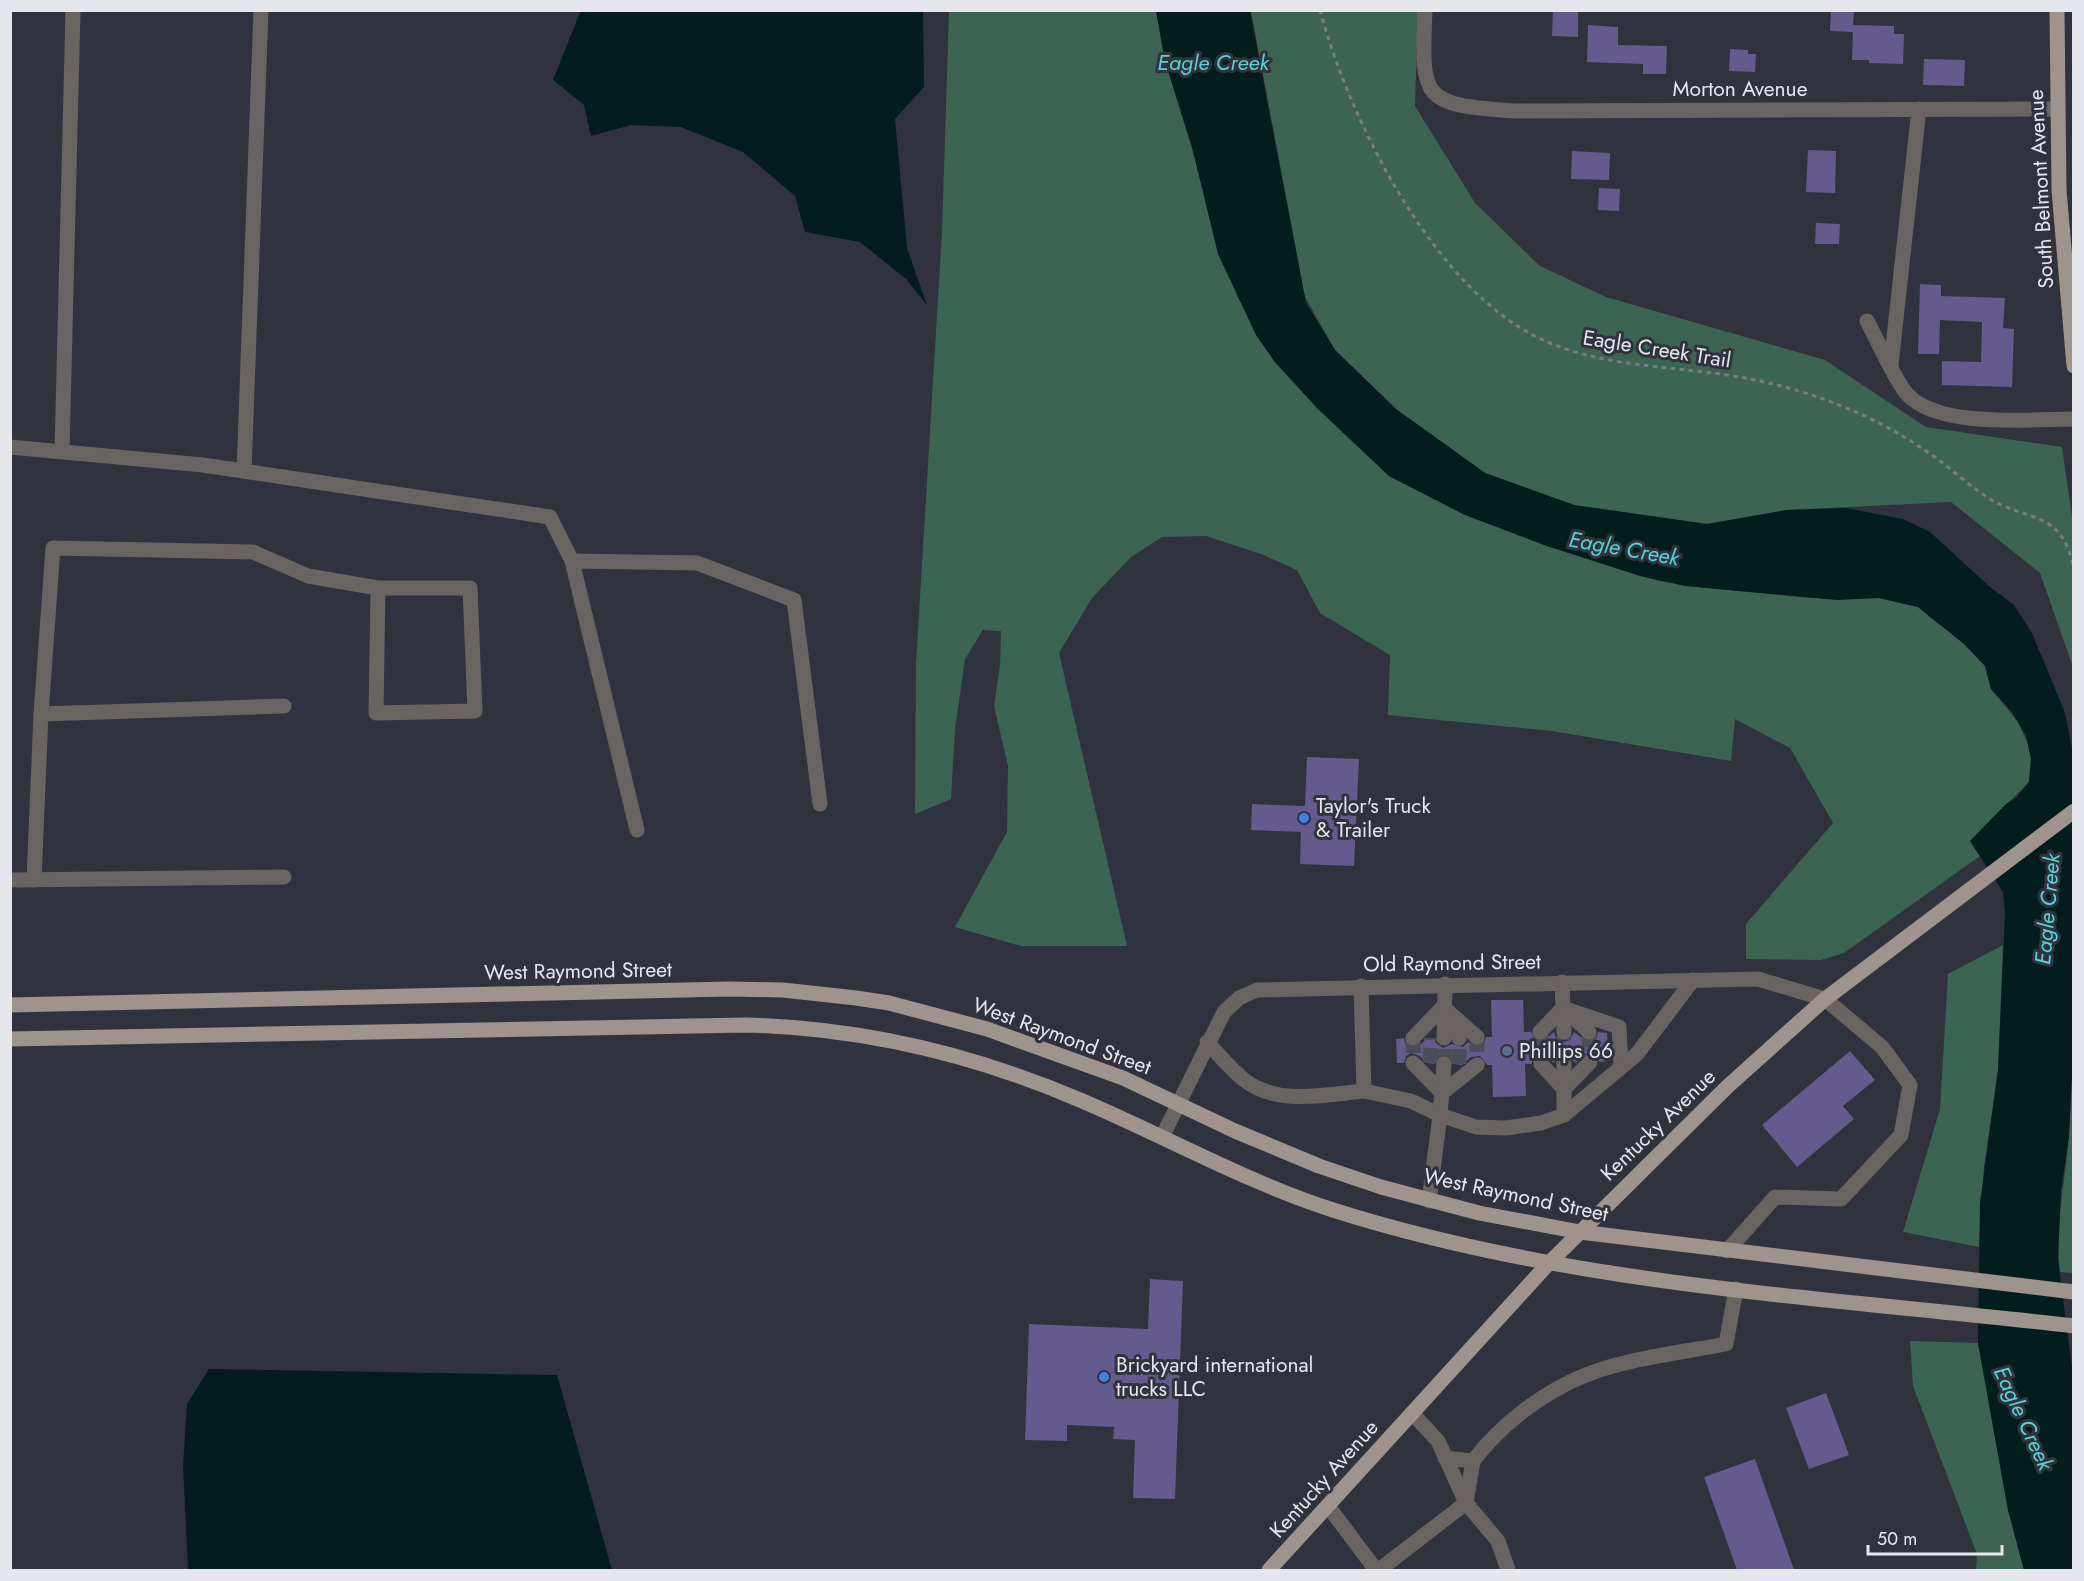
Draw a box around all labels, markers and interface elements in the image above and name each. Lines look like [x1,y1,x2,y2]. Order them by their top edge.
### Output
water label: Eagle Creek [1157,46,1270,78]
street label: Morton Avenue [1673,74,1808,104]
street label: South Belmont Avenue [2021,88,2061,289]
street label: Eagle Creek Trail [1581,322,1733,376]
water label: Eagle Creek [1566,523,1683,574]
place label: Taylor's Truck & Trailer [1316,791,1431,845]
marker: Taylor's Truck & Trailer [1297,811,1311,825]
water label: Eagle Creek [2026,850,2068,966]
street label: Old Raymond Street [1363,946,1541,980]
street label: West Raymond Street [484,954,672,988]
street label: West Raymond Street [969,990,1155,1082]
place label: Phillips 66 [1519,1036,1613,1066]
marker: Phillips 66 [1500,1044,1514,1058]
street label: Kentucky Avenue [1594,1062,1722,1188]
street label: West Raymond Street [1421,1161,1611,1229]
place label: Brickyard international trucks LLC [1116,1350,1313,1404]
water label: Eagle Creek [1986,1361,2063,1477]
marker: Brickyard international trucks LLC [1097,1370,1111,1384]
street label: Kentucky Avenue [1263,1413,1385,1545]
scale bar [1868,1518,2002,1556]
text: 50 m [1877,1526,1917,1552]

